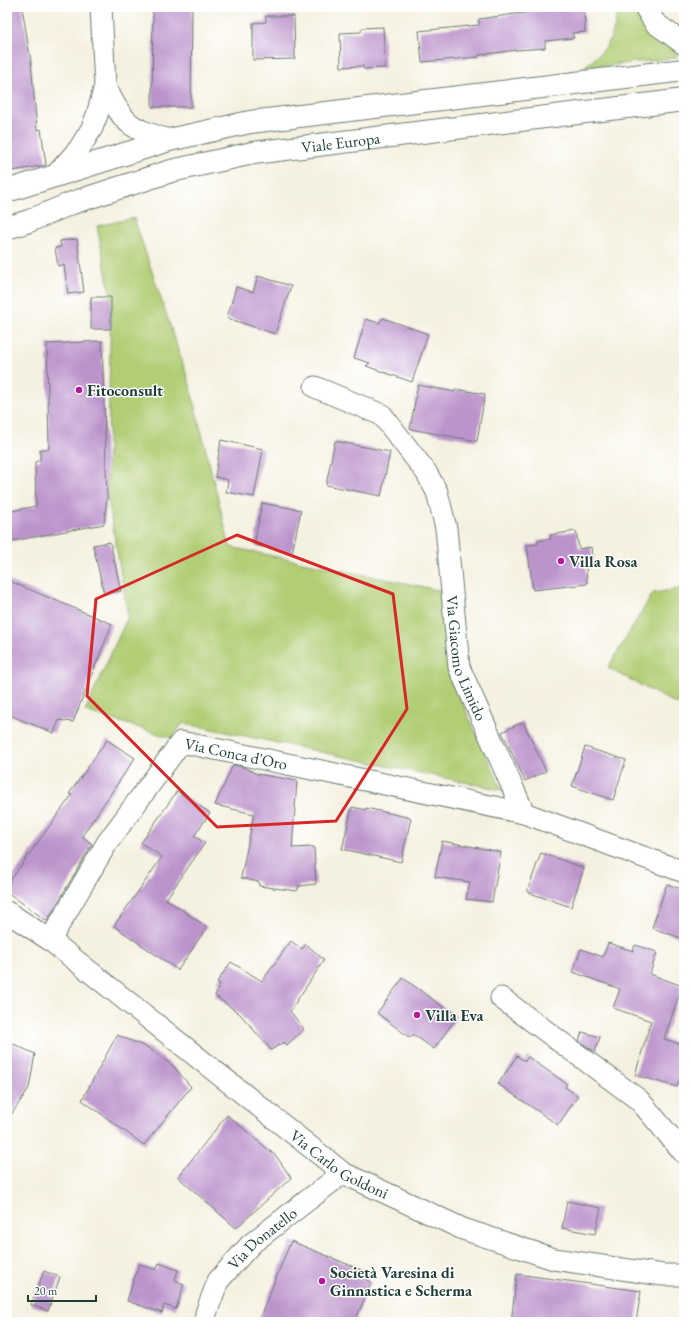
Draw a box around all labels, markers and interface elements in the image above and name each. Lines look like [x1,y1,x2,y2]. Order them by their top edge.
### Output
street label: Viale Europa [300,127,382,158]
place label: Fitoconsult [87,380,163,401]
marker: Fitoconsult [74,385,84,395]
place label: Villa Rosa [569,551,638,572]
marker: Villa Rosa [556,556,566,566]
street label: Via Giacomo Limido [441,595,492,724]
street label: Via Conca d'Oro [183,733,289,775]
place label: Villa Eva [425,1005,485,1026]
marker: Villa Eva [412,1010,422,1020]
street label: Via Carlo Goldoni [286,1125,392,1204]
street label: Via Donatello [223,1202,301,1274]
place label: Società Varesina di Ginnastica e Scherma [330,1262,473,1301]
marker: Società Varesina di Ginnastica e Scherma [317,1276,327,1286]
scale bar [28,1277,96,1303]
text: 20 m [34,1283,58,1299]

